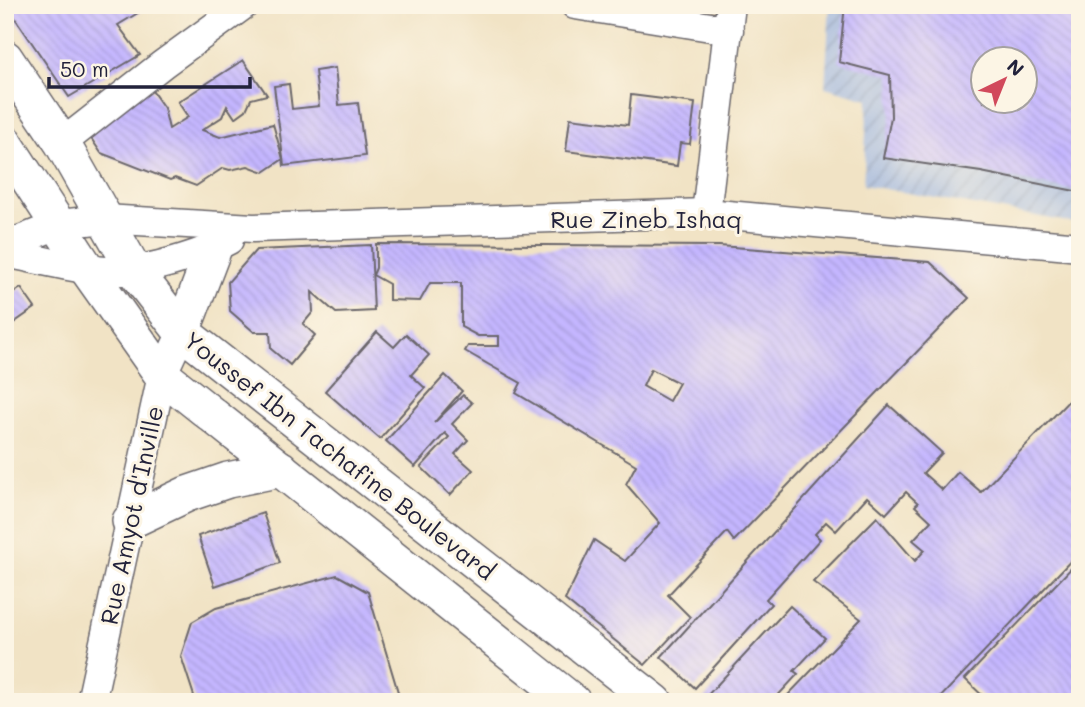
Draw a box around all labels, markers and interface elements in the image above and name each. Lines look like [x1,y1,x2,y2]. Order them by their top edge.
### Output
scale bar [49,46,250,90]
north arrow [970,46,1040,116]
text: N [1002,53,1030,81]
text: 50 m [60,55,109,82]
street label: Rue Zineb Ishaq [550,203,742,234]
street label: Youssef Ibn Tachafine Boulevard [178,324,502,586]
street label: Rue Amyot d'Inville [93,403,169,627]

